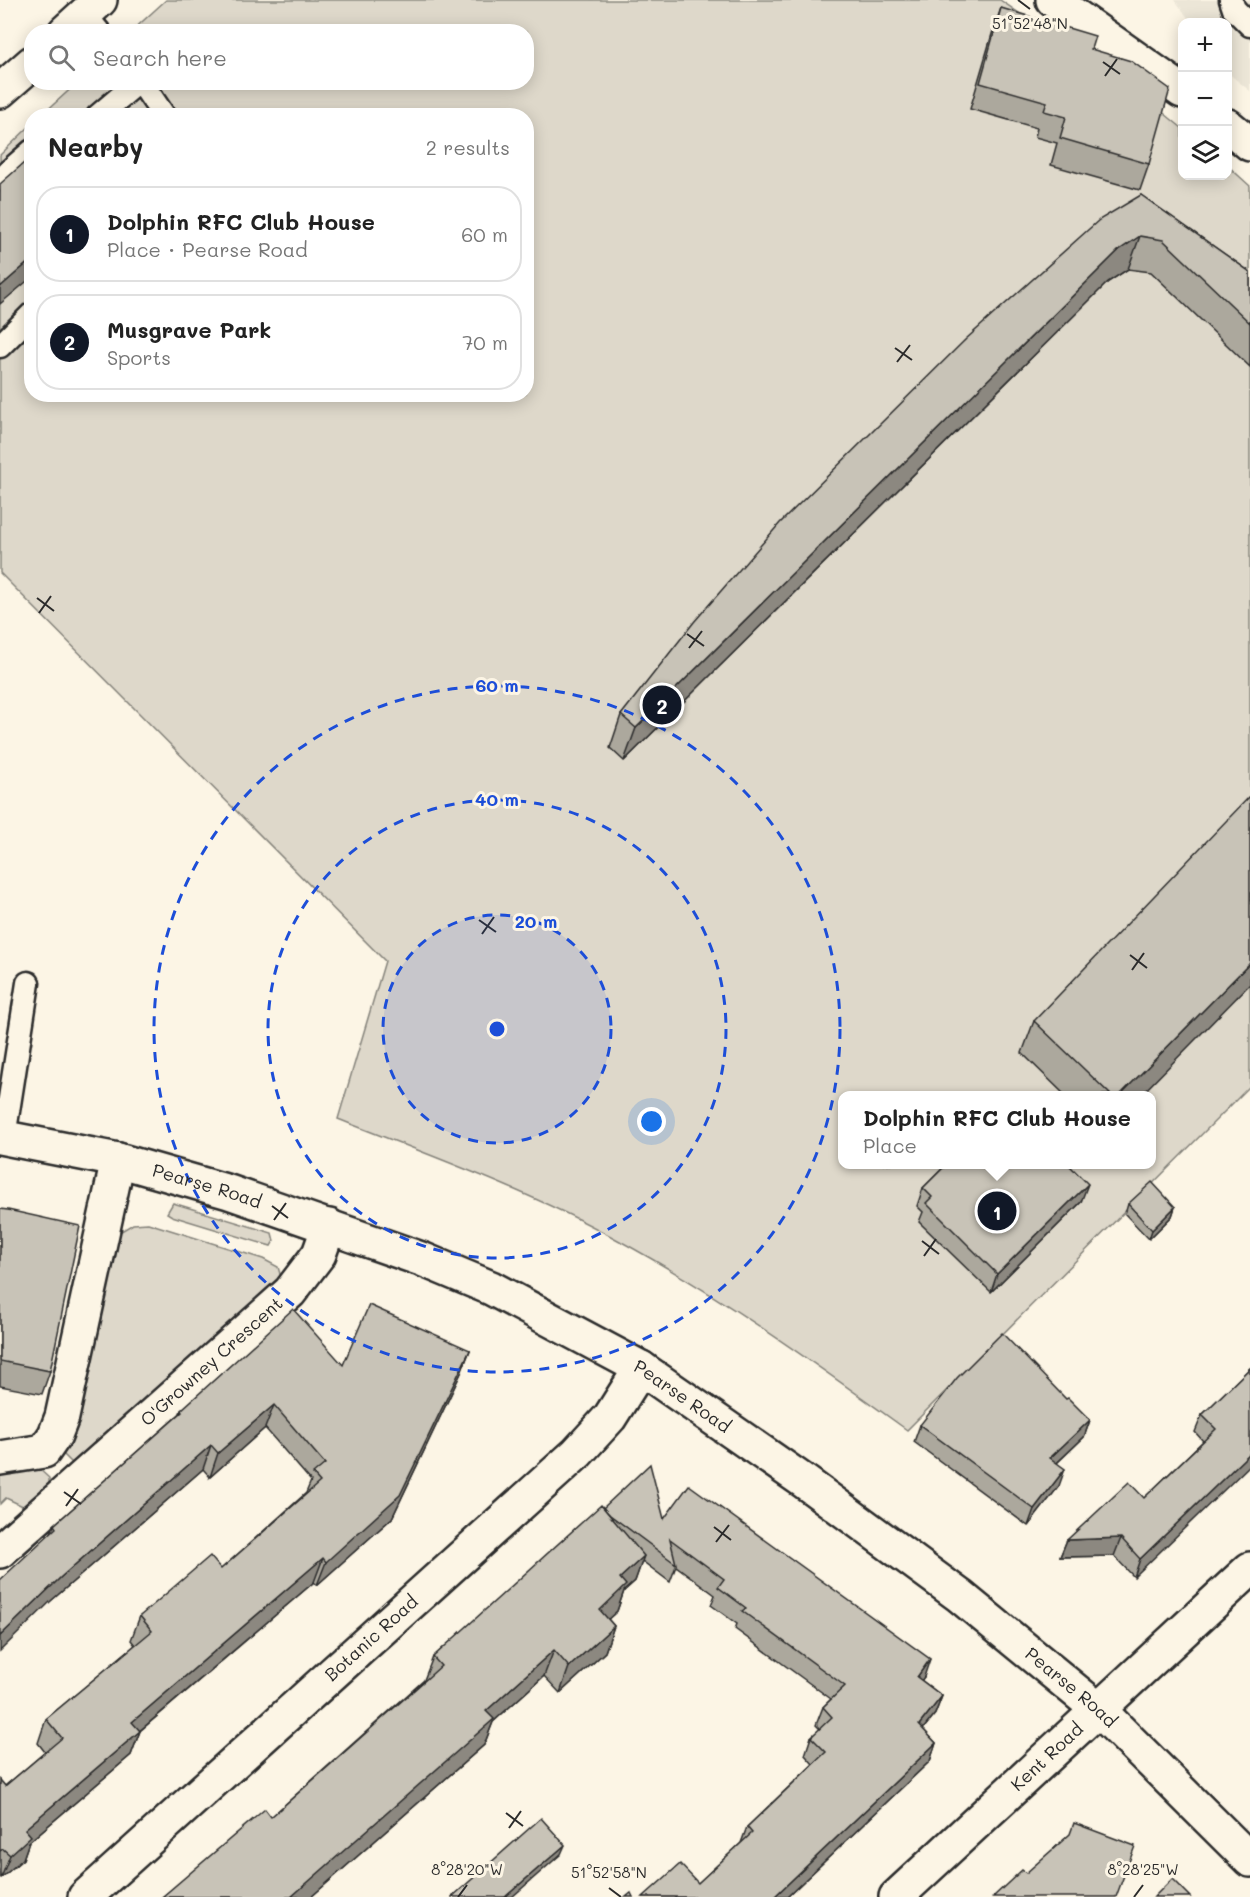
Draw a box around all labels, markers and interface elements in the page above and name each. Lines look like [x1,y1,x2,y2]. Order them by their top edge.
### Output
text: 51°52'48"N [992,13,1068,33]
map controls [1178,18,1232,180]
button: + [1178,18,1232,72]
search box [24,24,534,90]
icon: search [45,41,78,74]
text: Search here [93,43,227,72]
button: − [1178,72,1232,126]
button: layers [1178,126,1232,180]
text: Nearby [48,130,143,164]
text: 2 results [426,134,510,160]
text: Dolphin RFC Club House [107,207,375,236]
text: 1 [65,221,74,247]
text: 60 m [461,221,508,247]
text: Place · Pearse Road [107,236,308,262]
text: Musgrave Park [107,315,271,344]
text: 2 [64,329,75,355]
text: 70 m [462,329,508,355]
text: Sports [107,344,171,370]
text: 60 m [475,673,519,697]
pin: 2 [642,682,682,728]
text: 40 m [475,787,519,811]
text: 20 m [515,909,557,933]
centre of rings [487,1019,507,1039]
popup [838,1091,1156,1169]
text: Dolphin RFC Club House [863,1103,1131,1132]
your location [637,1107,666,1136]
text: Place [863,1132,917,1158]
street label: Pearse Road [150,1158,265,1213]
pin: 1 [978,1188,1016,1234]
street label: O'Growney Crescent [135,1291,287,1431]
street label: Pearse Road [630,1354,736,1438]
street label: Botanic Road [319,1589,423,1686]
street label: Pearse Road [1021,1641,1123,1732]
street label: Kent Road [1005,1717,1088,1796]
text: 8°28'20"W [431,1859,503,1879]
text: 8°28'25"W [1107,1859,1179,1879]
text: 51°52'58"N [571,1862,647,1882]

